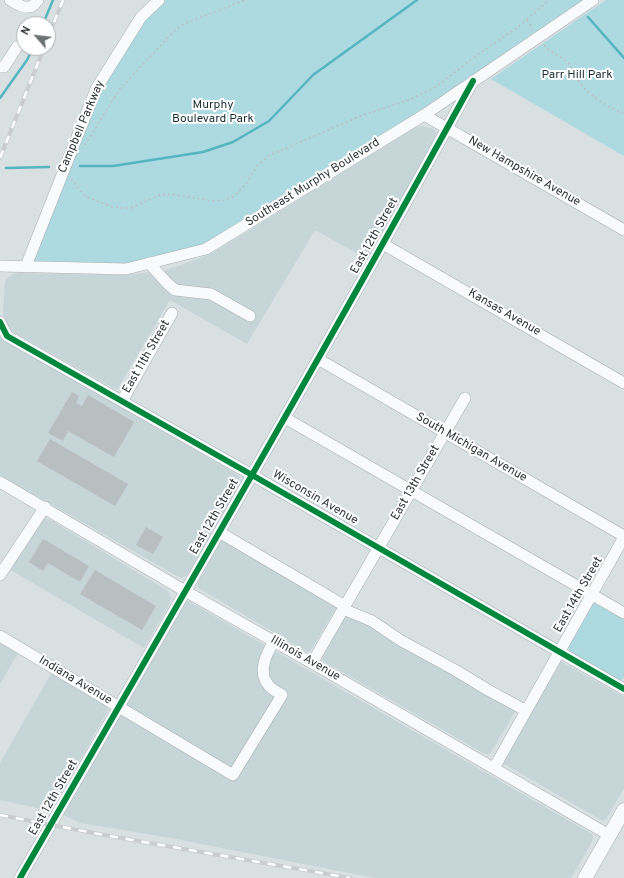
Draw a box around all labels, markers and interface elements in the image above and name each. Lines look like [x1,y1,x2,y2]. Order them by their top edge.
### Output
north arrow [16,16,56,56]
text: N [18,24,34,38]
park label: Parr Hill Park [541,69,613,83]
street label: Campbell Parkway [56,78,108,176]
park label: Murphy Boulevard Park [172,99,254,127]
street label: New Hampshire Avenue [465,134,583,210]
street label: Southeast Murphy Boulevard [243,136,383,230]
street label: East 12th Street [348,195,402,277]
street label: Kansas Avenue [465,286,543,340]
street label: East 11th Street [120,318,174,396]
street label: South Michigan Avenue [413,410,529,486]
street label: East 13th Street [389,443,443,523]
street label: Wisconsin Avenue [270,468,360,528]
street label: East 12th Street [188,477,242,557]
street label: East 14th Street [552,555,606,635]
street label: Illinois Avenue [268,633,342,685]
street label: Indiana Avenue [36,654,114,708]
street label: East 12th Street [27,758,81,838]

